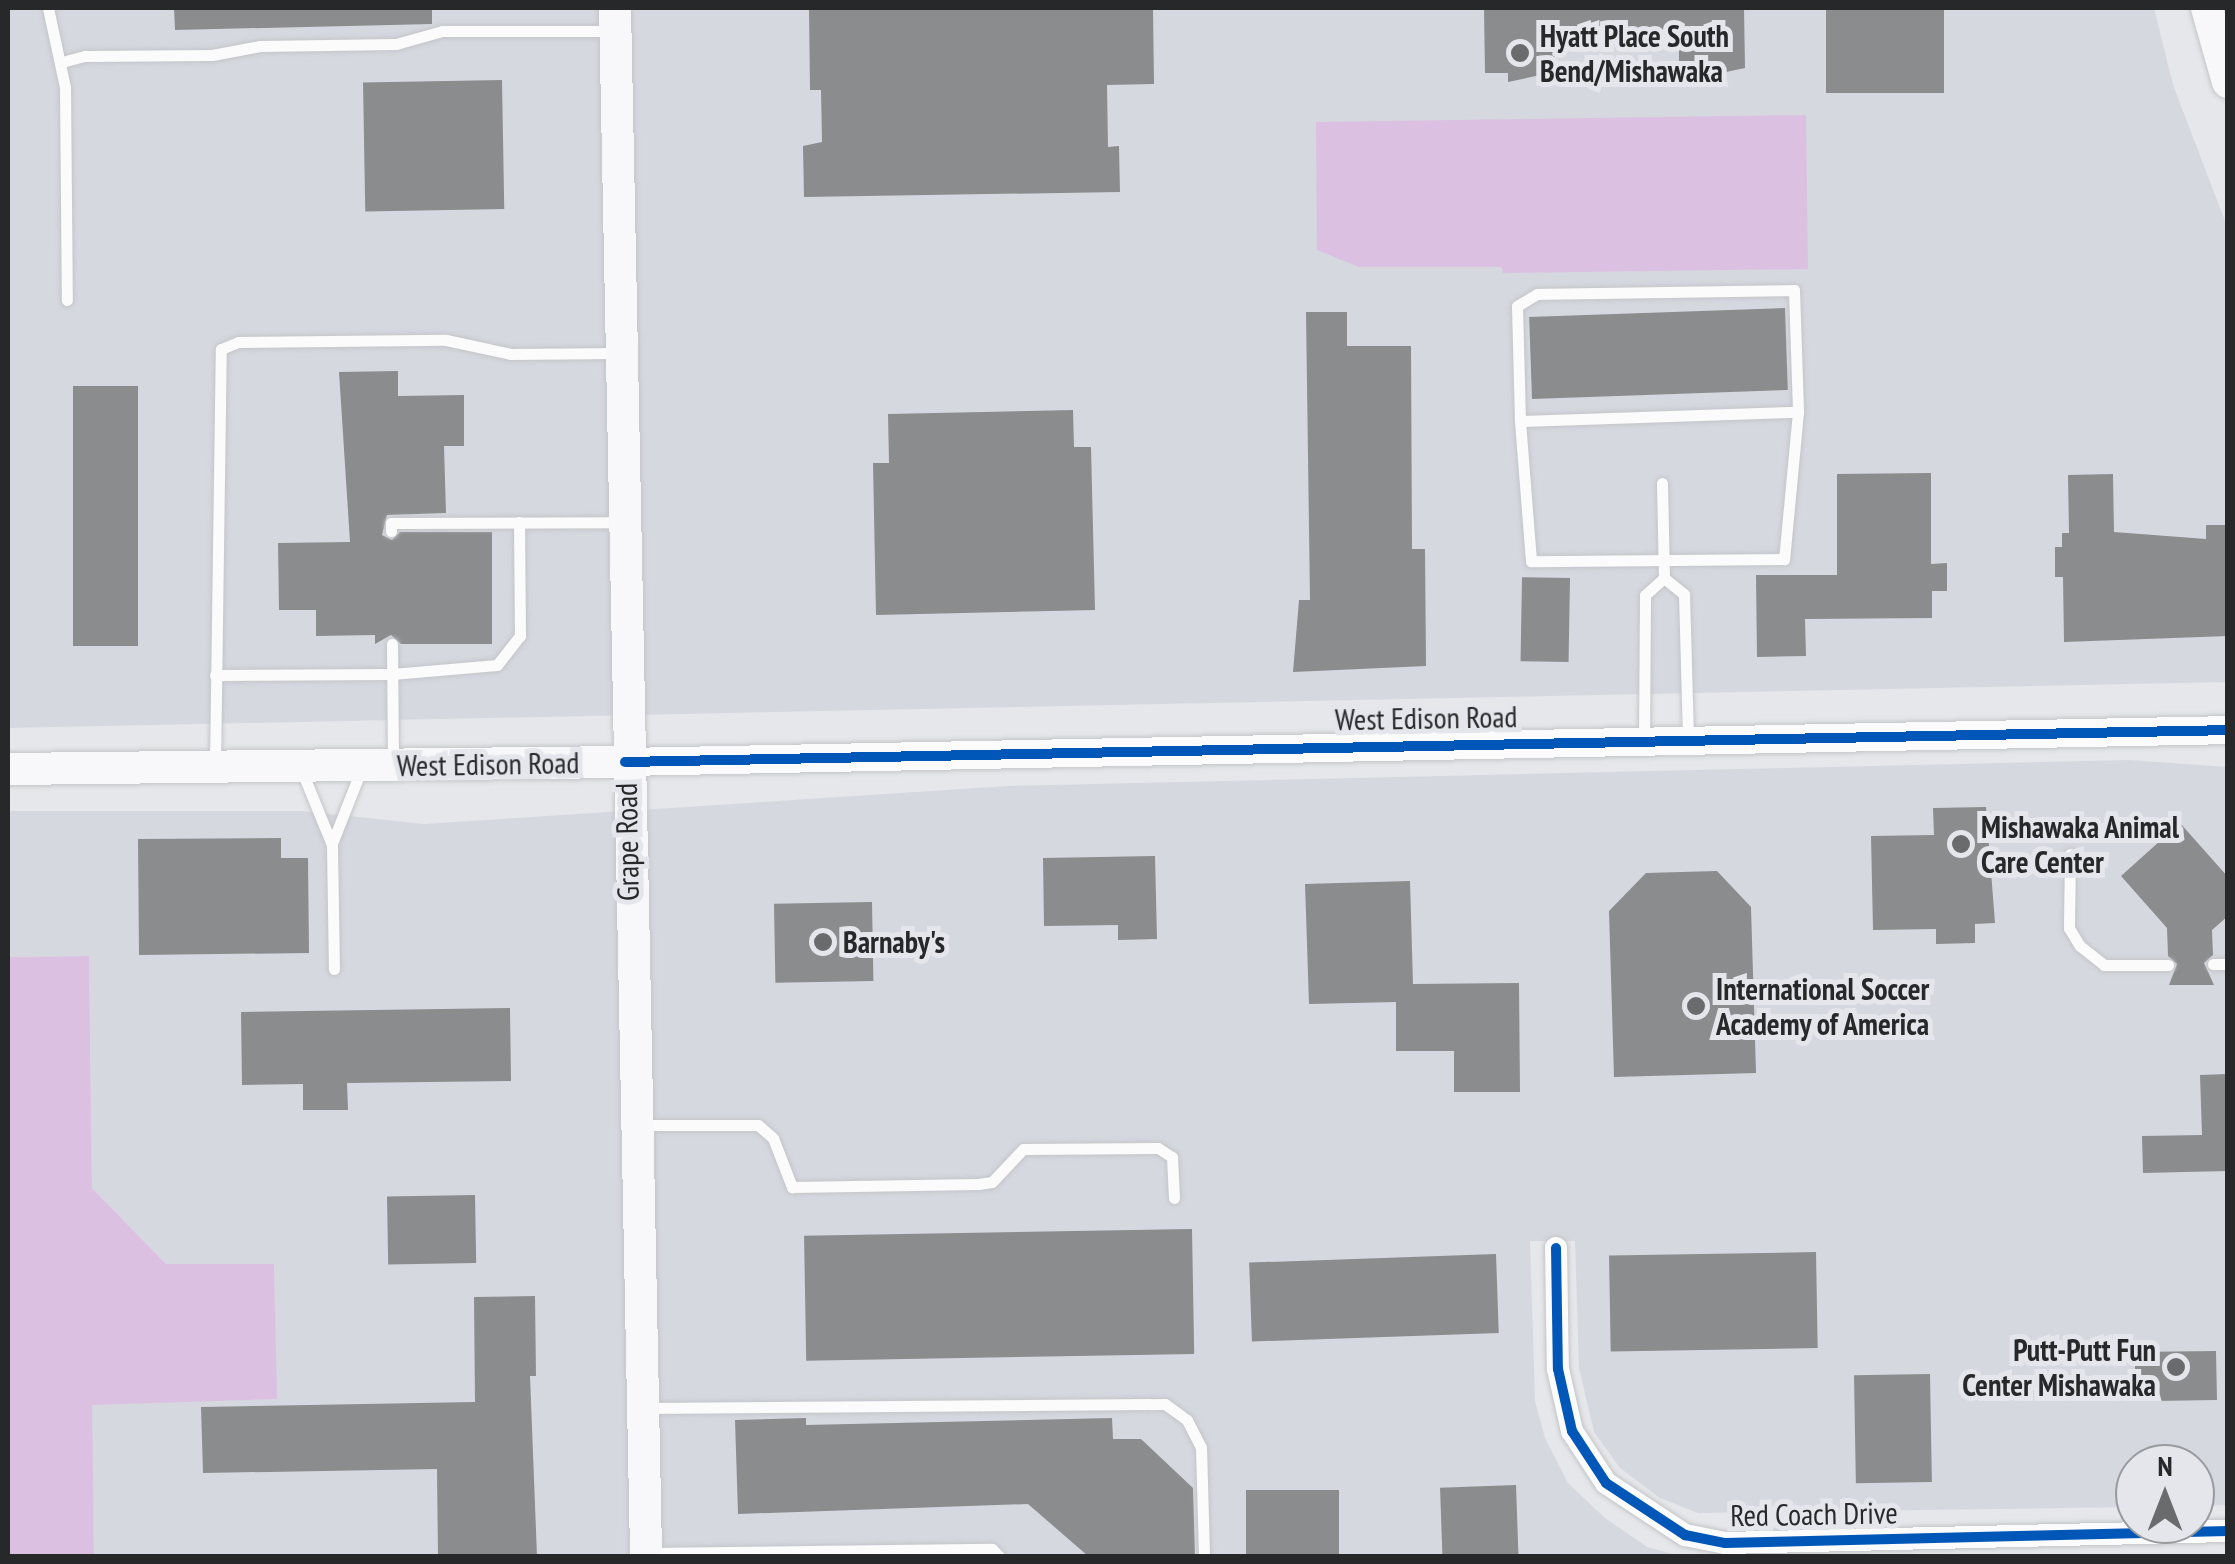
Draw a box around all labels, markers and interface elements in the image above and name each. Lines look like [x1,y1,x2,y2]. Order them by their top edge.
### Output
place label: Hyatt Place South Bend/Mishawaka [1540,18,1729,88]
marker: Hyatt Place South Bend/Mishawaka [1509,42,1531,64]
street label: West Edison Road [1334,698,1518,738]
street label: West Edison Road [396,744,580,784]
street label: Grape Road [608,783,646,901]
place label: Mishawaka Animal Care Center [1981,809,2180,880]
marker: Mishawaka Animal Care Center [1950,833,1972,855]
place label: Barnaby's [843,924,945,960]
marker: Barnaby's [812,931,834,953]
place label: International Soccer Academy of America [1716,971,1931,1042]
marker: International Soccer Academy of America [1685,995,1707,1017]
place label: Putt-Putt Fun Center Mishawaka [1962,1332,2156,1402]
marker: Putt-Putt Fun Center Mishawaka [2165,1356,2187,1378]
north arrow [2115,1444,2215,1544]
text: N [2157,1447,2173,1484]
street label: Red Coach Drive [1730,1495,1898,1533]

